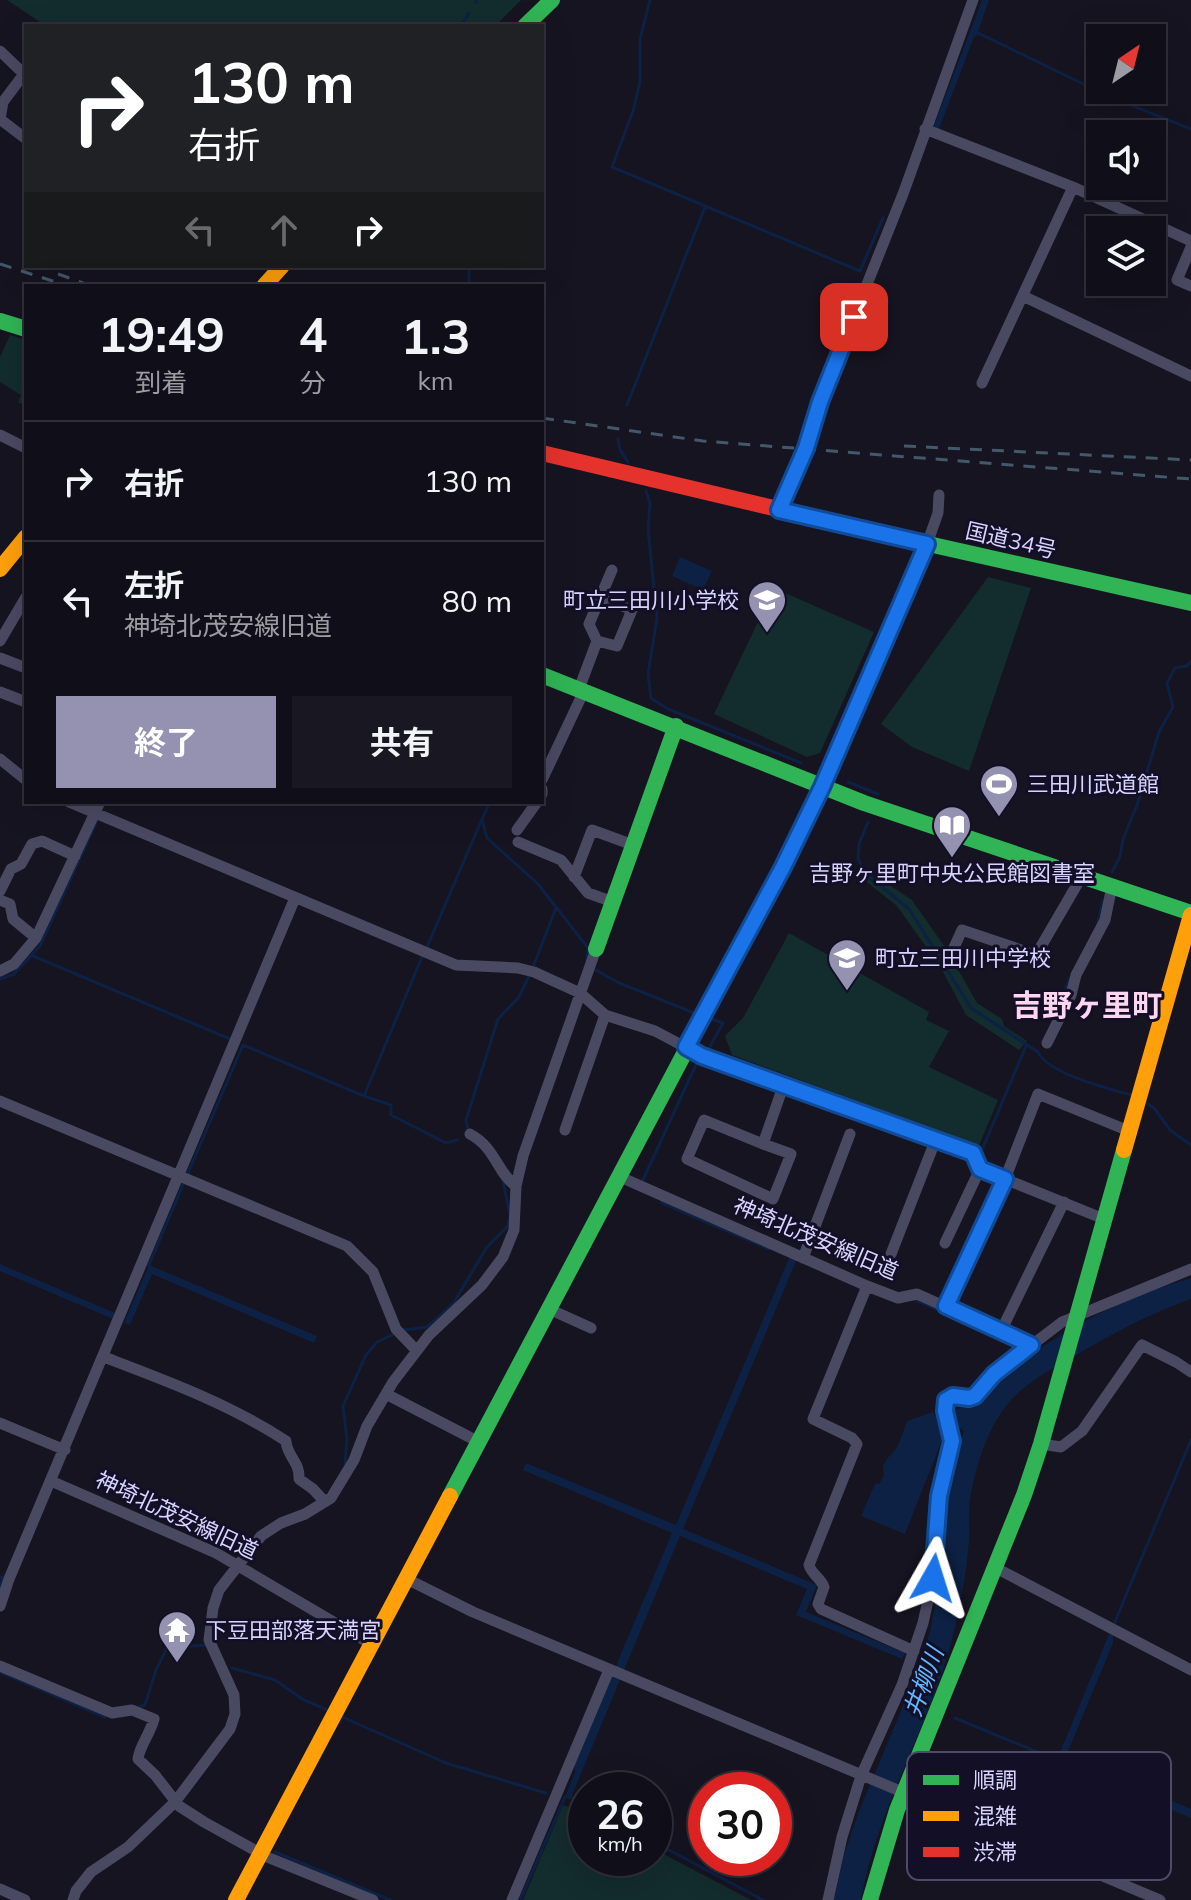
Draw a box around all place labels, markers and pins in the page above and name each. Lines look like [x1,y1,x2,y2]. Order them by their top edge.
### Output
pin [820,283,888,351]
school or university icon: 町立三田川小学校 [746,579,788,634]
place label: 町立三田川小学校 [563,586,739,614]
sports icon: 三田川武道館 [978,763,1020,818]
place label: 三田川武道館 [1027,770,1159,798]
library icon: 吉野ヶ里町中央公民館図書室 [931,804,973,859]
place label: 吉野ヶ里町中央公民館図書室 [809,859,1095,887]
school or university icon: 町立三田川中学校 [826,937,868,992]
place label: 町立三田川中学校 [875,944,1051,972]
temple icon: 下豆田部落天満宮 [156,1609,198,1664]
place label: 下豆田部落天満宮 [205,1616,381,1644]

